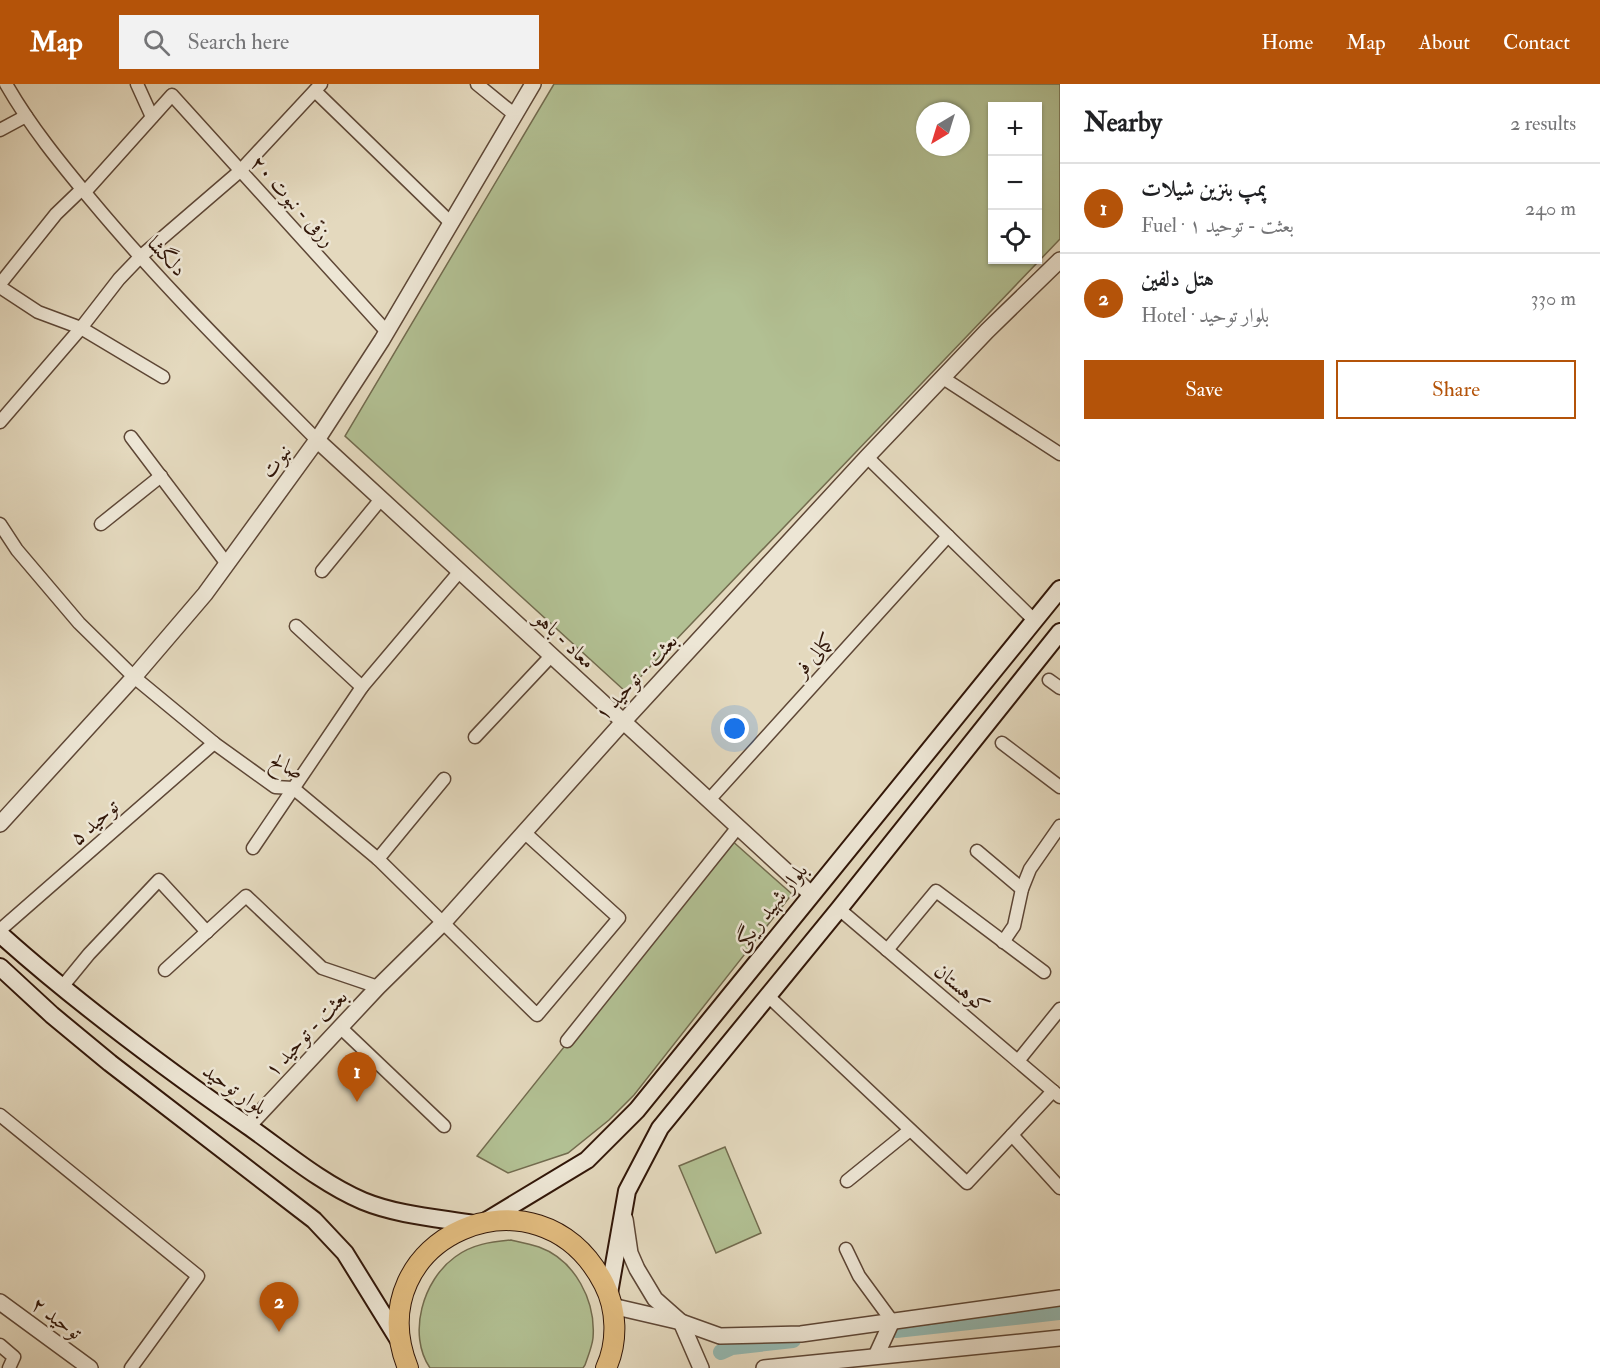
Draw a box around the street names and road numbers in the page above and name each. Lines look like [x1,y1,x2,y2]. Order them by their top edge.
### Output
street label: رزقی - نبوت ۲۰ [244,150,341,253]
street label: دلگشا [141,230,192,282]
street label: نبوت [255,439,298,484]
street label: معاد - باهو [527,604,601,675]
street label: بعثت - توحید ۱ [589,628,684,727]
street label: کمالی فر [786,628,841,684]
street label: صالح [264,747,308,790]
street label: توحید ۵ [64,793,125,851]
street label: بلوار شهید ریگی [727,858,814,957]
street label: کوهستان [928,957,995,1019]
street label: بعثت - توحید ۱ [259,984,354,1083]
street label: بلوار توحید [197,1057,273,1122]
street label: توحید ۲ [26,1291,88,1347]

